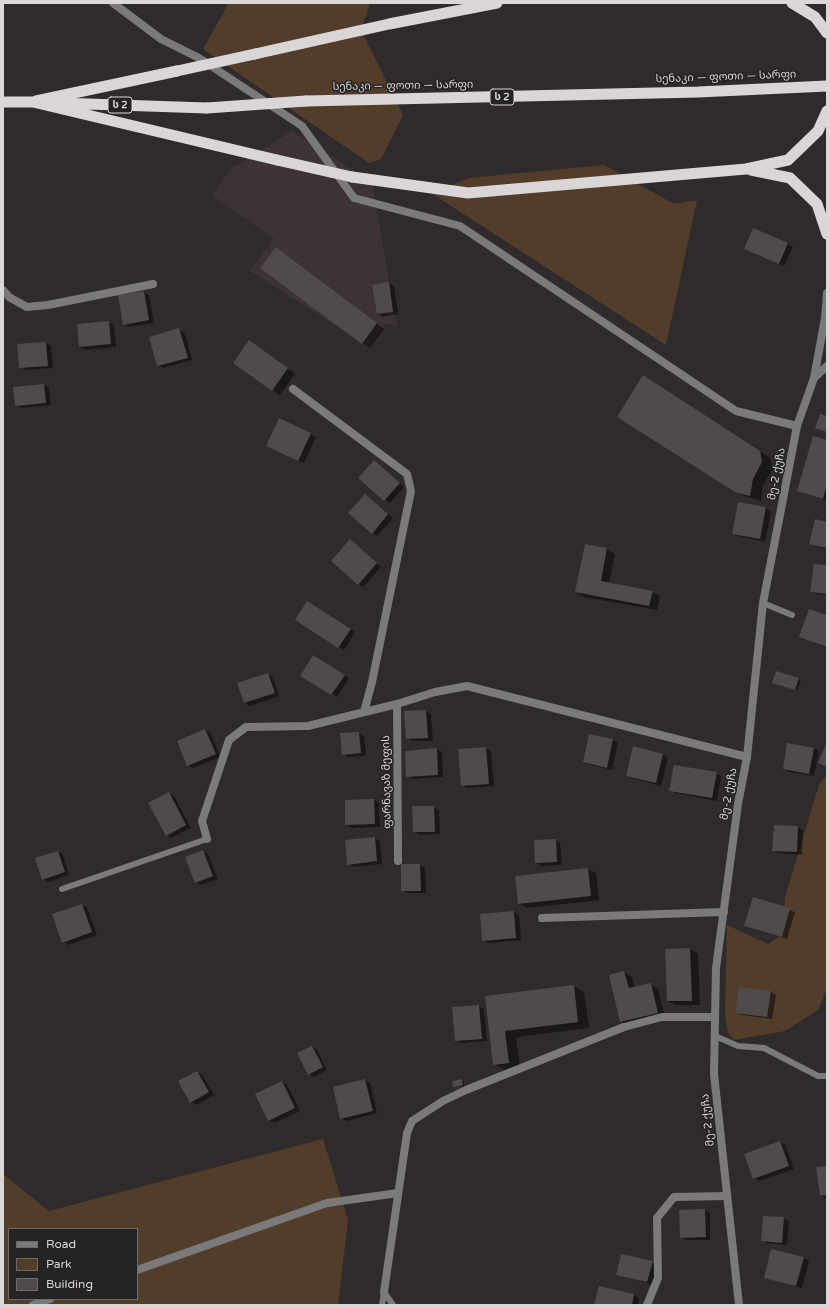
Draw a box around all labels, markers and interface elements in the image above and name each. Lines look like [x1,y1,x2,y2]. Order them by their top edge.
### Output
street label: სენაკი — ფოთი — სარფი [655,68,797,86]
street label: სენაკი — ფოთი — სარფი [333,78,473,94]
road number: ს 2 [490,89,514,105]
road number: ს 2 [108,97,132,113]
street label: მე-2 ქუჩა [765,447,789,501]
street label: ფარნავაზ მეფის [380,735,394,829]
street label: მე-2 ქუჩა [718,767,740,821]
street label: მე-2 ქუჩა [699,1093,717,1147]
legend [8,1228,138,1300]
text: Road [46,1237,76,1251]
text: Park [46,1257,72,1271]
text: Building [46,1277,93,1291]

